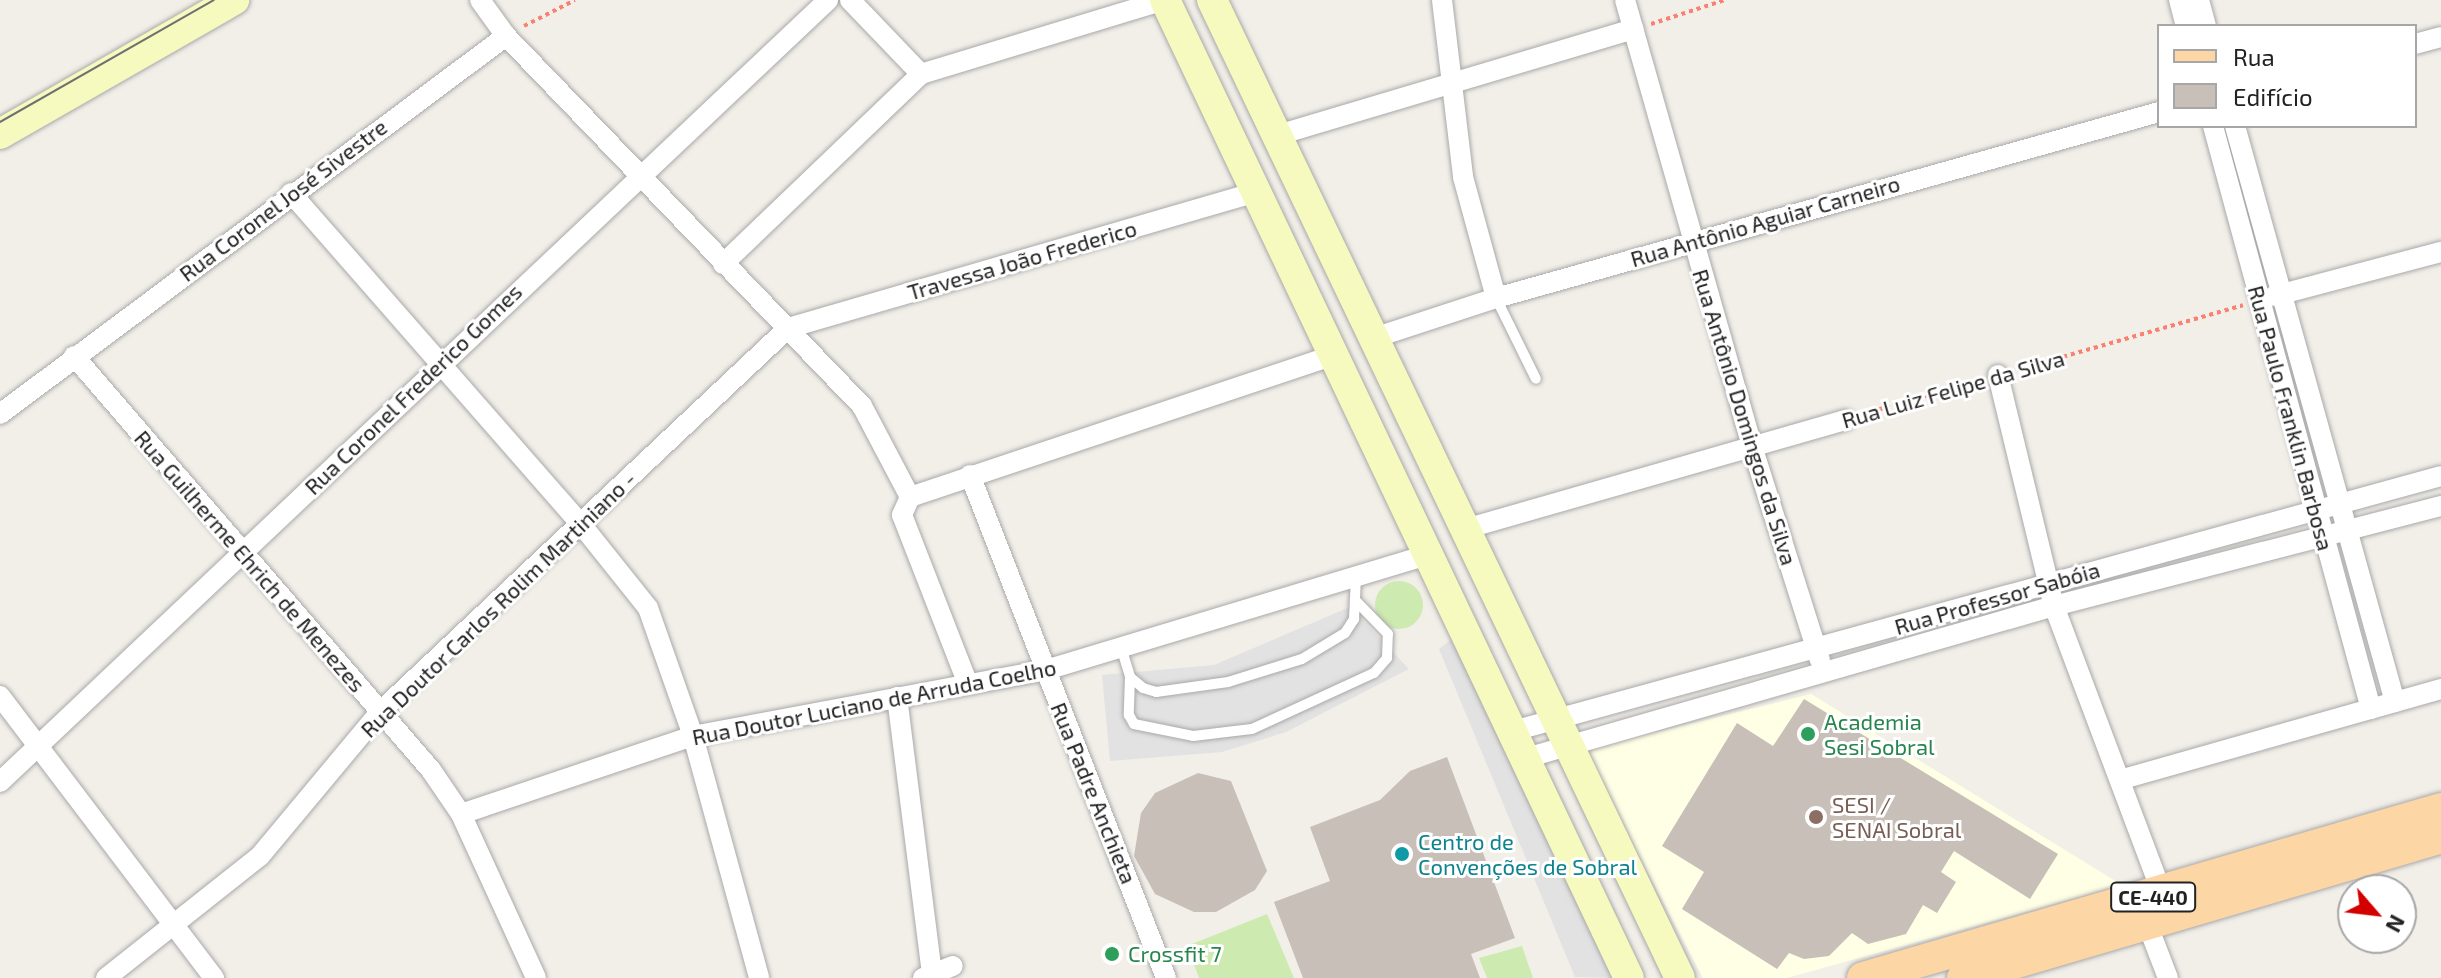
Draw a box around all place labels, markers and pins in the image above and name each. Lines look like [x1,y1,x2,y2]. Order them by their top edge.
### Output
place label: Academia Sesi Sobral [1824,708,1935,760]
marker: Academia Sesi Sobral [1799,725,1817,743]
place label: SESI / SENAI Sobral [1832,791,1961,842]
marker: SESI / SENAI Sobral [1807,808,1825,826]
place label: Centro de Convenções de Sobral [1418,828,1637,880]
marker: Centro de Convenções de Sobral [1393,845,1411,863]
place label: Crossfit 7 [1128,941,1222,967]
marker: Crossfit 7 [1103,945,1121,963]

